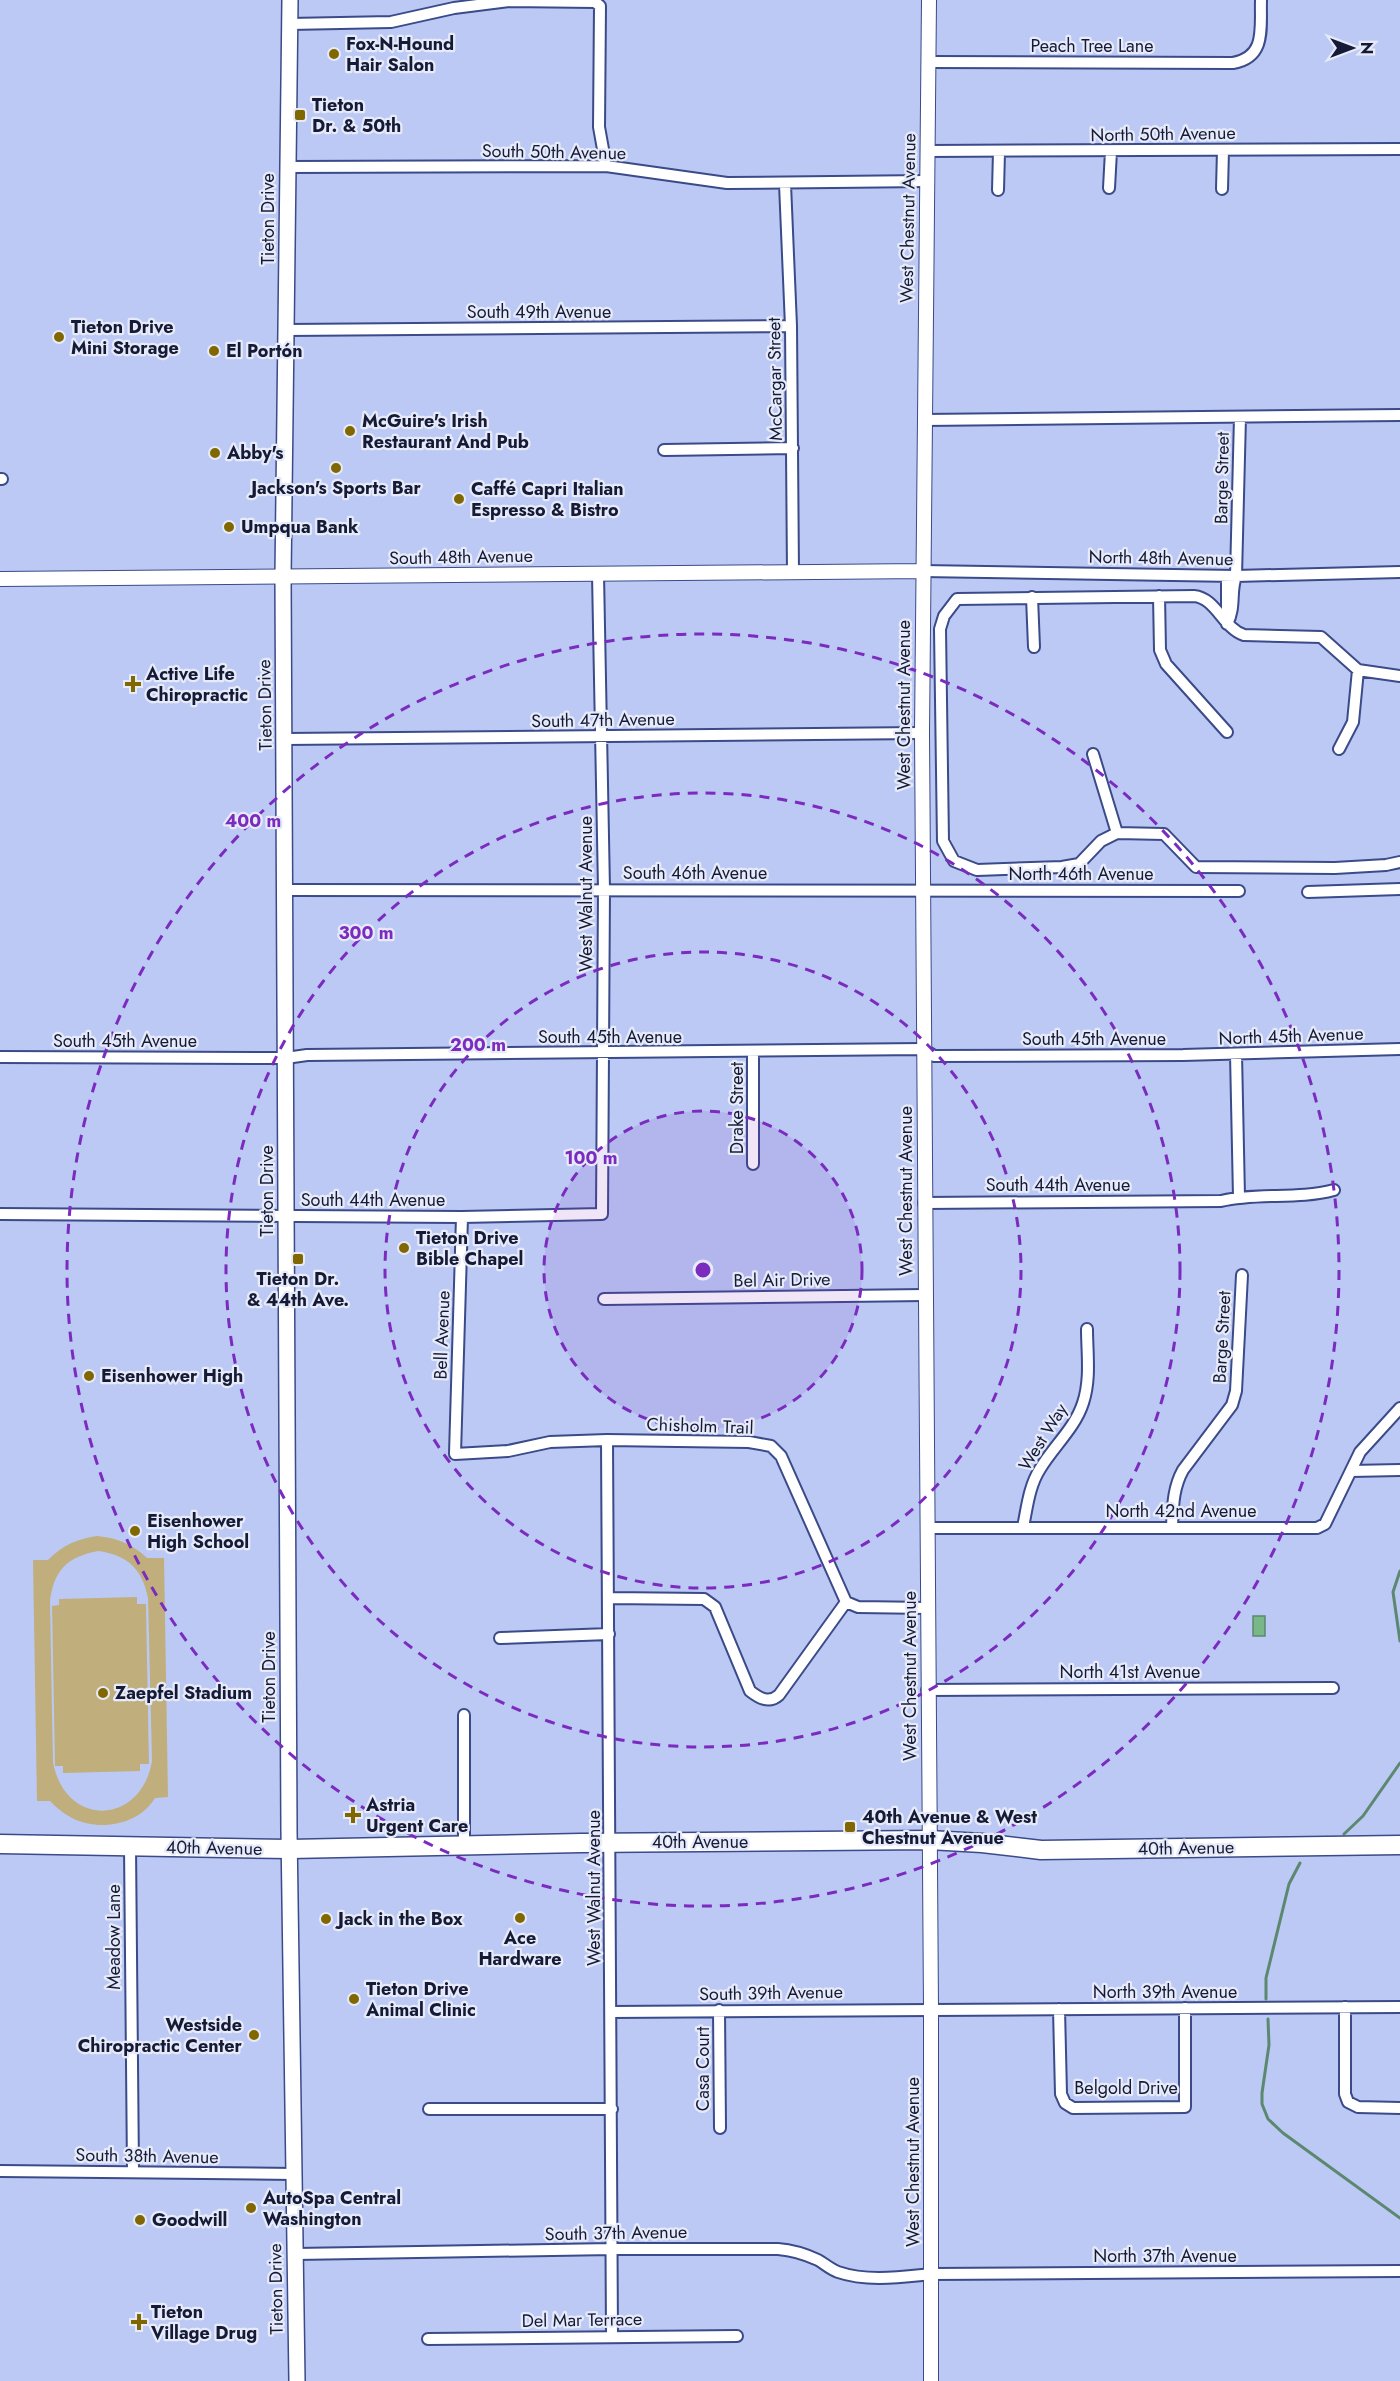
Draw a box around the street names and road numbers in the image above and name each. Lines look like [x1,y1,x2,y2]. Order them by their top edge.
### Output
street label: Peach Tree Lane [1031,33,1153,59]
street label: North 50th Avenue [1090,120,1236,148]
street label: West Chestnut Avenue [894,133,922,303]
street label: South 50th Avenue [482,138,626,166]
street label: Tieton Drive [255,173,281,265]
street label: South 49th Avenue [467,299,611,325]
street label: McCargar Street [761,316,789,441]
street label: Barge Street [1208,431,1236,524]
street label: South 48th Avenue [389,543,533,571]
street label: North 48th Avenue [1088,544,1234,572]
street label: West Chestnut Avenue [891,620,917,790]
street label: Tieton Drive [251,659,279,751]
street label: South 47th Avenue [531,706,675,734]
street label: West Walnut Avenue [573,816,599,972]
street label: South 46th Avenue [623,860,767,886]
street label: North 46th Avenue [1008,861,1154,887]
street label: North 45th Avenue [1218,1020,1364,1052]
street label: South 45th Avenue [538,1024,682,1050]
street label: South 45th Avenue [1022,1026,1166,1052]
street label: South 45th Avenue [53,1028,197,1054]
street label: Drake Street [724,1061,750,1154]
street label: West Chestnut Avenue [893,1106,919,1276]
street label: Tieton Drive [254,1145,280,1237]
street label: South 44th Avenue [986,1172,1130,1198]
street label: South 44th Avenue [301,1187,445,1213]
street label: Bel Air Drive [733,1266,831,1294]
street label: Barge Street [1207,1289,1237,1384]
street label: Bell Avenue [427,1290,457,1380]
street label: West Way [1012,1398,1074,1476]
street label: Chisholm Trail [646,1411,754,1441]
street label: North 42nd Avenue [1105,1498,1257,1524]
street label: West Chestnut Avenue [897,1591,923,1761]
street label: Tieton Drive [256,1631,282,1723]
street label: North 41st Avenue [1060,1659,1200,1685]
street label: West Walnut Avenue [581,1810,607,1966]
street label: 40th Avenue [652,1829,748,1855]
street label: 40th Avenue [166,1834,262,1862]
street label: 40th Avenue [1138,1834,1234,1862]
street label: Meadow Lane [101,1884,127,1990]
street label: South 39th Avenue [699,1979,843,2007]
street label: North 39th Avenue [1093,1979,1237,2005]
street label: Casa Court [690,2026,716,2111]
street label: Belgold Drive [1074,2075,1178,2101]
street label: West Chestnut Avenue [900,2077,926,2247]
street label: South 38th Avenue [75,2142,219,2170]
street label: South 37th Avenue [545,2219,687,2247]
street label: Tieton Drive [262,2243,290,2335]
street label: North 37th Avenue [1093,2243,1237,2269]
street label: Del Mar Terrace [521,2306,643,2334]

